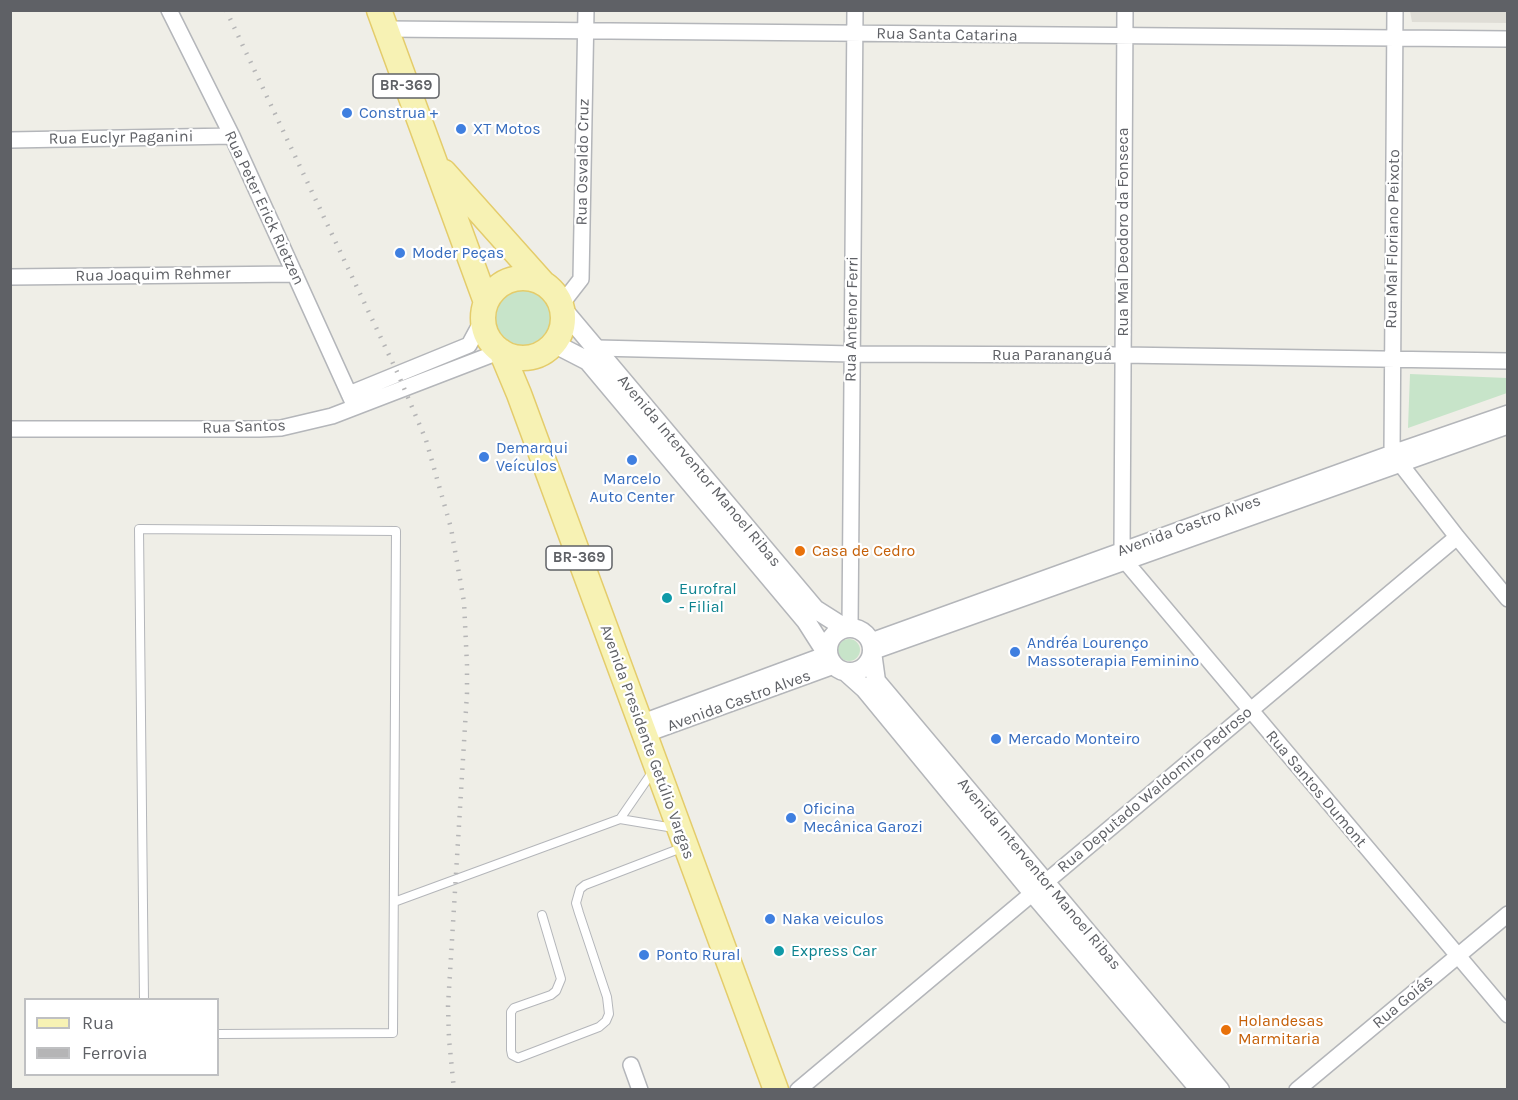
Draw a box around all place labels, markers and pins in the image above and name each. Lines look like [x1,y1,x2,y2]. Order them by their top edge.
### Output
place label: Construa + [359,103,438,123]
marker: Construa + [340,106,354,120]
place label: XT Motos [473,119,541,139]
marker: XT Motos [454,122,468,136]
place label: Moder Peças [412,243,504,263]
marker: Moder Peças [393,246,407,260]
place label: Demarqui Veículos [496,438,568,476]
marker: Demarqui Veículos [477,450,491,464]
marker: Marcelo Auto Center [625,453,639,467]
place label: Marcelo Auto Center [589,469,675,507]
place label: Casa de Cedro [812,541,915,561]
marker: Casa de Cedro [793,544,807,558]
place label: Eurofral - Filial [679,579,737,617]
marker: Eurofral - Filial [660,591,674,605]
place label: Andréa Lourenço Massoterapia Feminino [1027,633,1199,671]
marker: Andréa Lourenço Massoterapia Feminino [1008,645,1022,659]
place label: Mercado Monteiro [1008,729,1140,749]
marker: Mercado Monteiro [989,732,1003,746]
place label: Oficina Mecânica Garozi [803,799,923,837]
marker: Oficina Mecânica Garozi [784,811,798,825]
place label: Naka veiculos [782,909,884,929]
marker: Naka veiculos [763,912,777,926]
place label: Express Car [791,941,877,961]
marker: Express Car [772,944,786,958]
place label: Ponto Rural [656,945,740,965]
marker: Ponto Rural [637,948,651,962]
place label: Holandesas Marmitaria [1238,1011,1324,1049]
marker: Holandesas Marmitaria [1219,1023,1233,1037]

